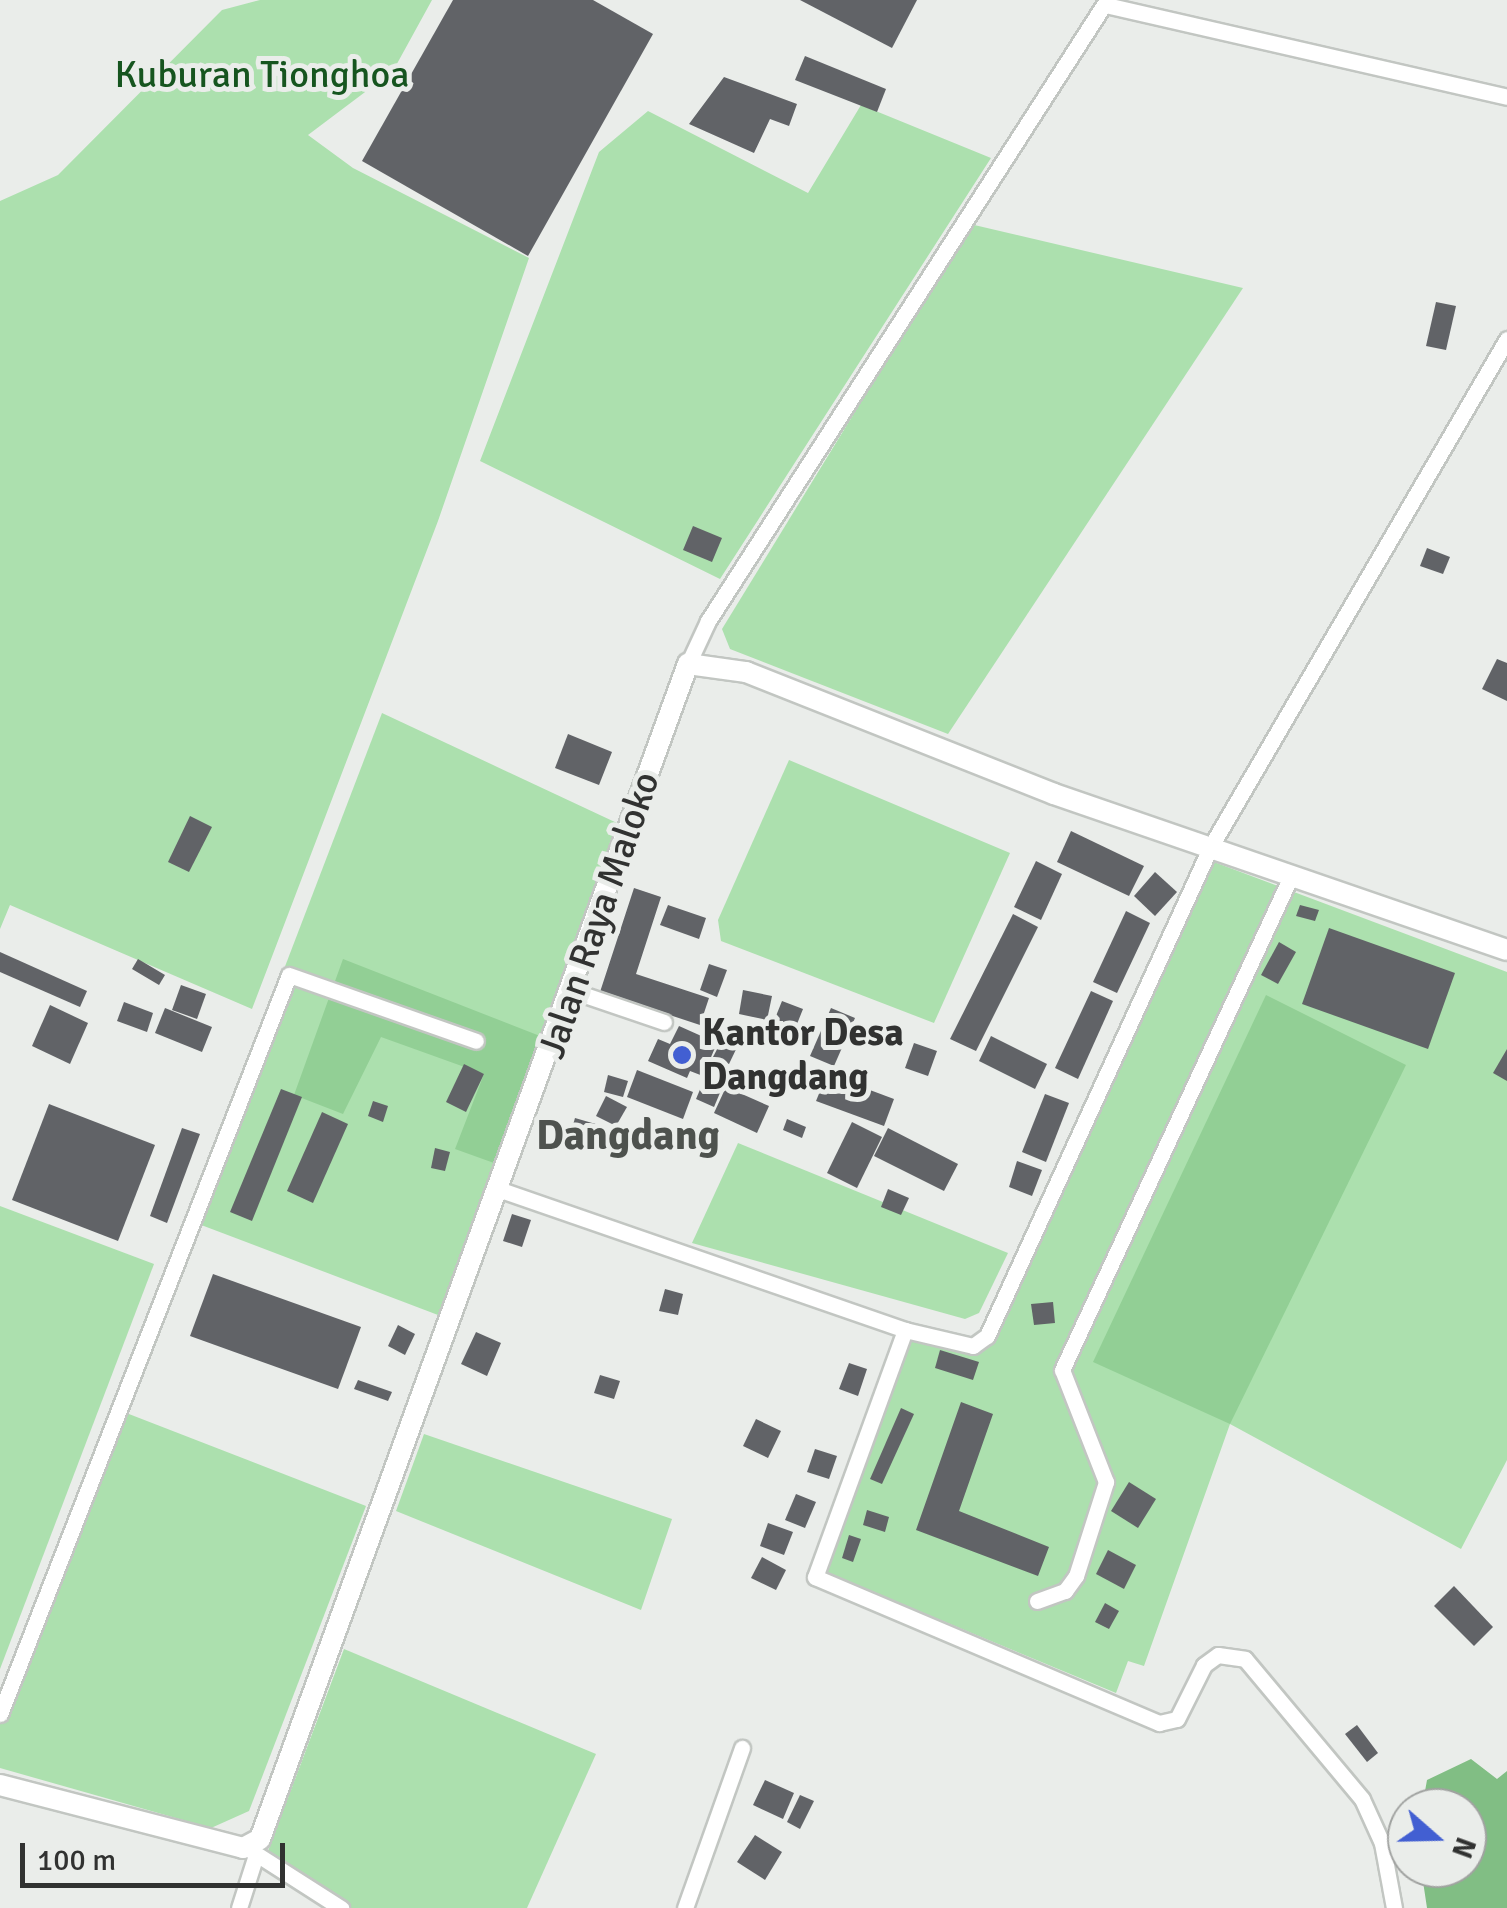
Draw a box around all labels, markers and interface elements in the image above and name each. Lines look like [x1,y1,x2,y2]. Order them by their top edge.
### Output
park label: Kuburan Tionghoa [115,52,409,98]
street label: Jalan Raya Maloko [529,766,669,1064]
place label: Kantor Desa Dangdang [702,1010,904,1100]
marker: Kantor Desa Dangdang [671,1044,693,1066]
district label: Dangdang [536,1111,720,1161]
north arrow [1387,1788,1487,1888]
scale bar [25,1823,290,1885]
text: N [1444,1833,1483,1863]
text: 100 m [37,1842,116,1879]

